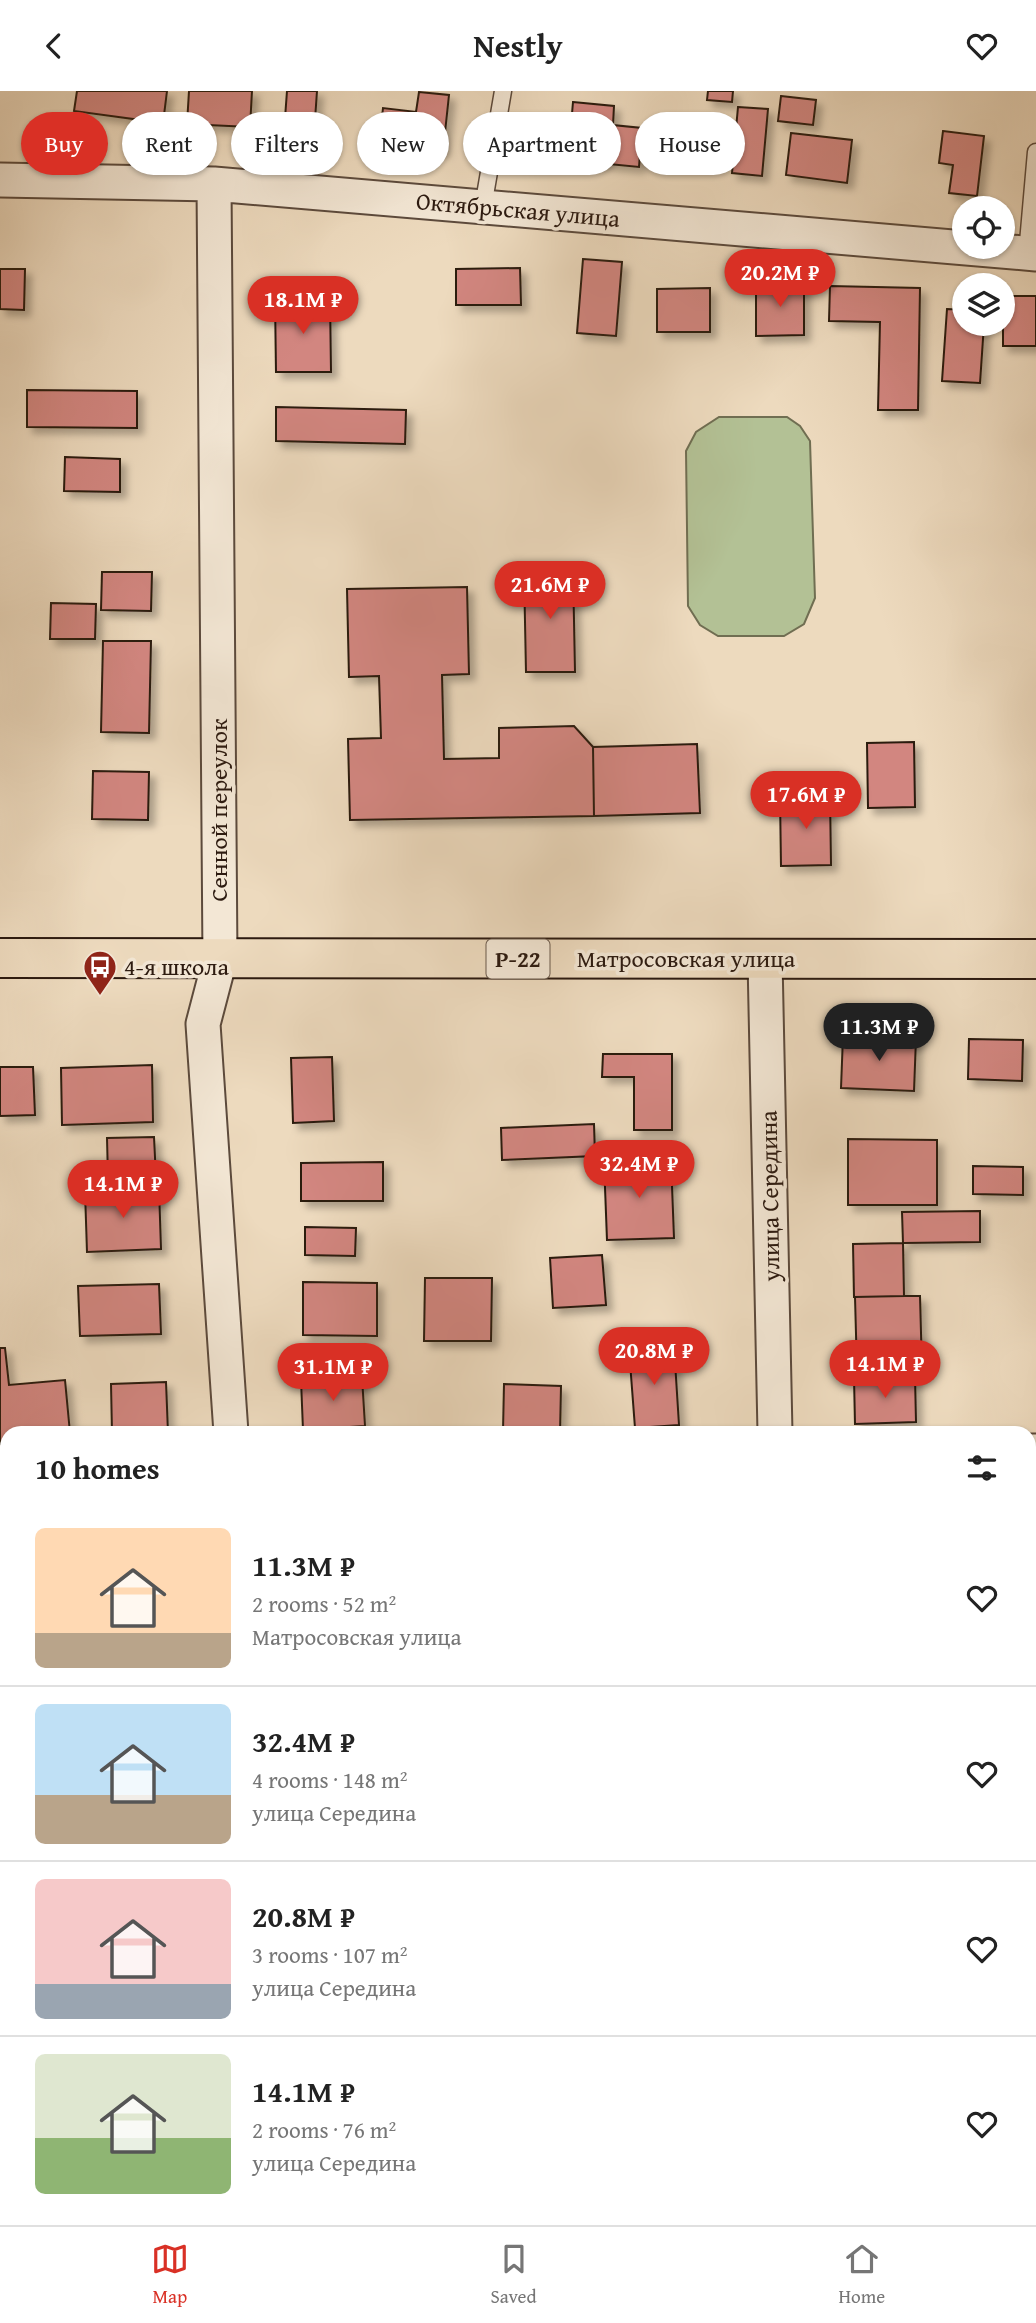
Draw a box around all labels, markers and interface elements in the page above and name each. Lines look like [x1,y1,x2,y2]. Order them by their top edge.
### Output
text: Nestly [473,22,563,69]
icon: back [35,27,73,65]
icon: heart [963,27,1001,65]
chip: Buy [21,112,108,175]
chip: Rent [122,112,217,175]
chip: Filters [231,112,343,175]
chip: New [357,112,449,175]
chip: Apartment [463,112,621,175]
chip: House [635,112,745,175]
street label: Октябрьская улица [415,183,622,236]
map controls [952,196,1015,336]
button: locate [952,196,1015,259]
pin: 20.2M ₽ [715,249,845,309]
text: 20.2M ₽ [740,255,820,288]
button: layers [952,273,1015,336]
pin: 18.1M ₽ [238,277,368,336]
text: 18.1M ₽ [263,282,343,315]
pin: 21.6M ₽ [485,561,615,621]
text: 21.6M ₽ [510,567,590,600]
street label: Сенной переулок [201,718,236,902]
pin: 17.6M ₽ [741,771,871,831]
text: 17.6M ₽ [766,777,846,810]
road number: Р-22 [486,939,550,979]
street label: Матросовская улица [577,941,796,976]
bus stop icon: 4-я школа [81,948,119,997]
place label: 4-я школа [124,949,229,984]
pin: 11.3M ₽ [814,1003,944,1063]
text: 11.3M ₽ [839,1009,919,1042]
street label: улица Середина [750,1110,789,1283]
pin: 32.4M ₽ [574,1141,704,1200]
text: 32.4M ₽ [599,1146,679,1179]
pin: 14.1M ₽ [58,1161,188,1220]
text: 14.1M ₽ [83,1166,163,1199]
pin: 20.8M ₽ [589,1327,719,1387]
text: 20.8M ₽ [614,1333,694,1366]
pin: 14.1M ₽ [820,1341,950,1400]
pin: 31.1M ₽ [268,1343,398,1403]
text: 14.1M ₽ [845,1346,925,1379]
text: 31.1M ₽ [293,1349,373,1382]
text: 10 homes [35,1446,160,1490]
icon: filters [963,1449,1001,1487]
text: 11.3M ₽ [252,1543,355,1587]
icon: home [91,1556,175,1640]
icon: heart [963,1579,1001,1617]
text: 2 rooms · 52 m² [252,1587,396,1620]
text: Матросовская улица [252,1620,461,1653]
text: 32.4M ₽ [252,1719,355,1763]
icon: home [91,1732,175,1816]
icon: heart [963,1755,1001,1793]
text: 4 rooms · 148 m² [252,1763,407,1796]
text: улица Середина [252,1796,416,1829]
text: 20.8M ₽ [252,1894,355,1938]
icon: home [91,1907,175,1991]
icon: heart [963,1930,1001,1968]
text: 3 rooms · 107 m² [252,1938,407,1971]
text: улица Середина [252,1971,416,2004]
text: 14.1M ₽ [252,2069,355,2113]
icon: home [91,2082,175,2166]
icon: heart [963,2105,1001,2143]
text: 2 rooms · 76 m² [252,2113,396,2146]
text: улица Середина [252,2146,416,2179]
tab: Map [151,2240,189,2310]
tab: Saved [491,2240,537,2310]
tab: Home [838,2240,885,2310]

